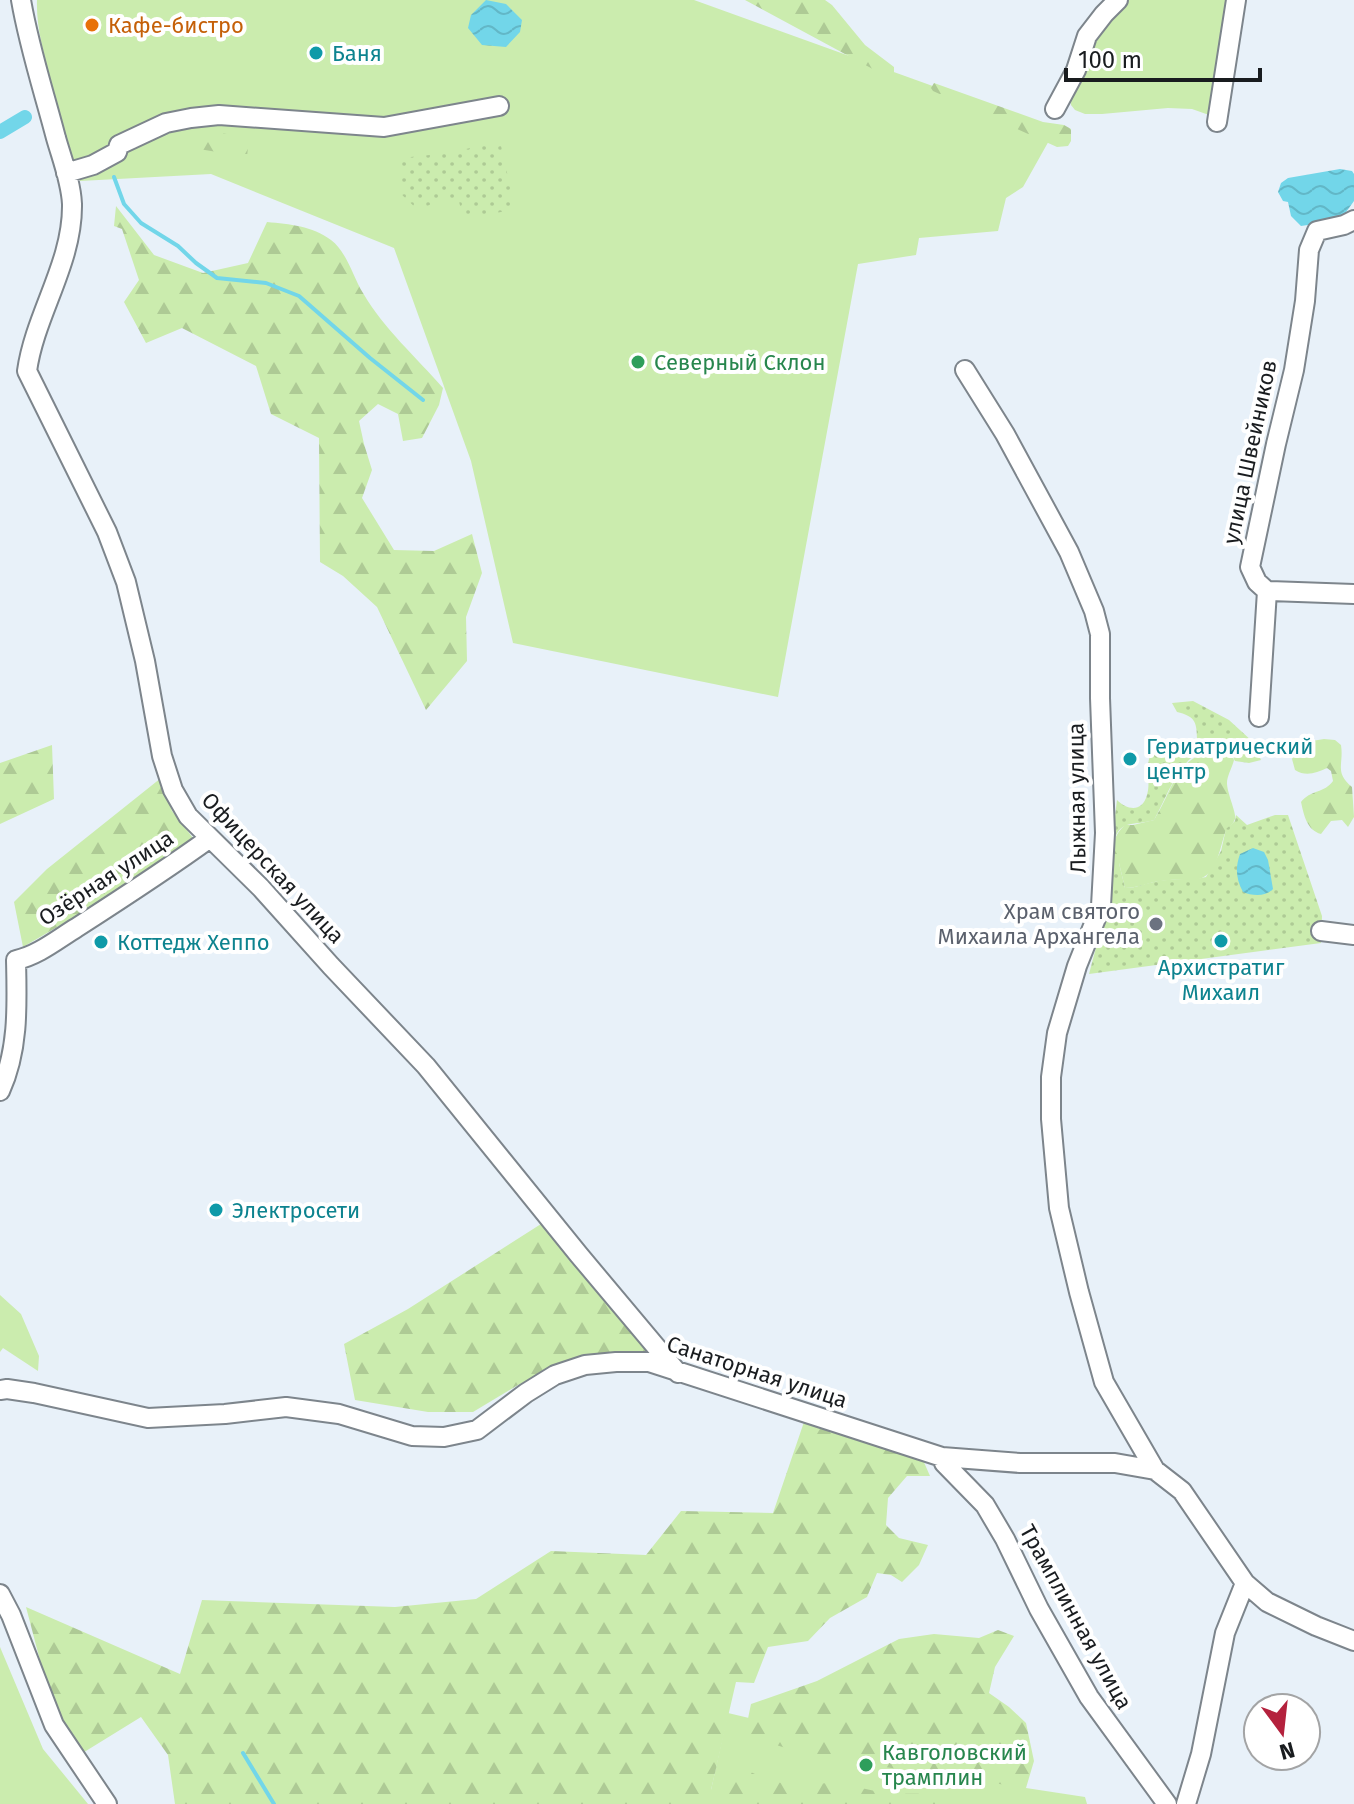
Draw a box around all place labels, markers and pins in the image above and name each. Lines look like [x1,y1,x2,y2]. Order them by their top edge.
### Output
place label: Кафе-бистро [108,12,244,39]
marker: Кафе-бистро [83,16,101,34]
place label: Баня [332,40,382,67]
marker: Баня [307,44,325,62]
place label: Северный Склон [654,349,825,376]
marker: Северный Склон [629,353,647,371]
place label: Гериатрический центр [1146,733,1313,785]
marker: Гериатрический центр [1121,750,1139,768]
place label: Храм святого Михаила Архангела [938,898,1140,950]
marker: Храм святого Михаила Архангела [1147,915,1165,933]
place label: Коттедж Хеппо [117,929,270,956]
marker: Архистратиг Михаил [1212,932,1230,950]
marker: Коттедж Хеппо [92,933,110,951]
place label: Архистратиг Михаил [1158,954,1285,1006]
place label: Электросети [232,1197,360,1224]
marker: Электросети [207,1201,225,1219]
place label: Кавголовский трамплин [882,1739,1027,1791]
marker: Кавголовский трамплин [857,1756,875,1774]

